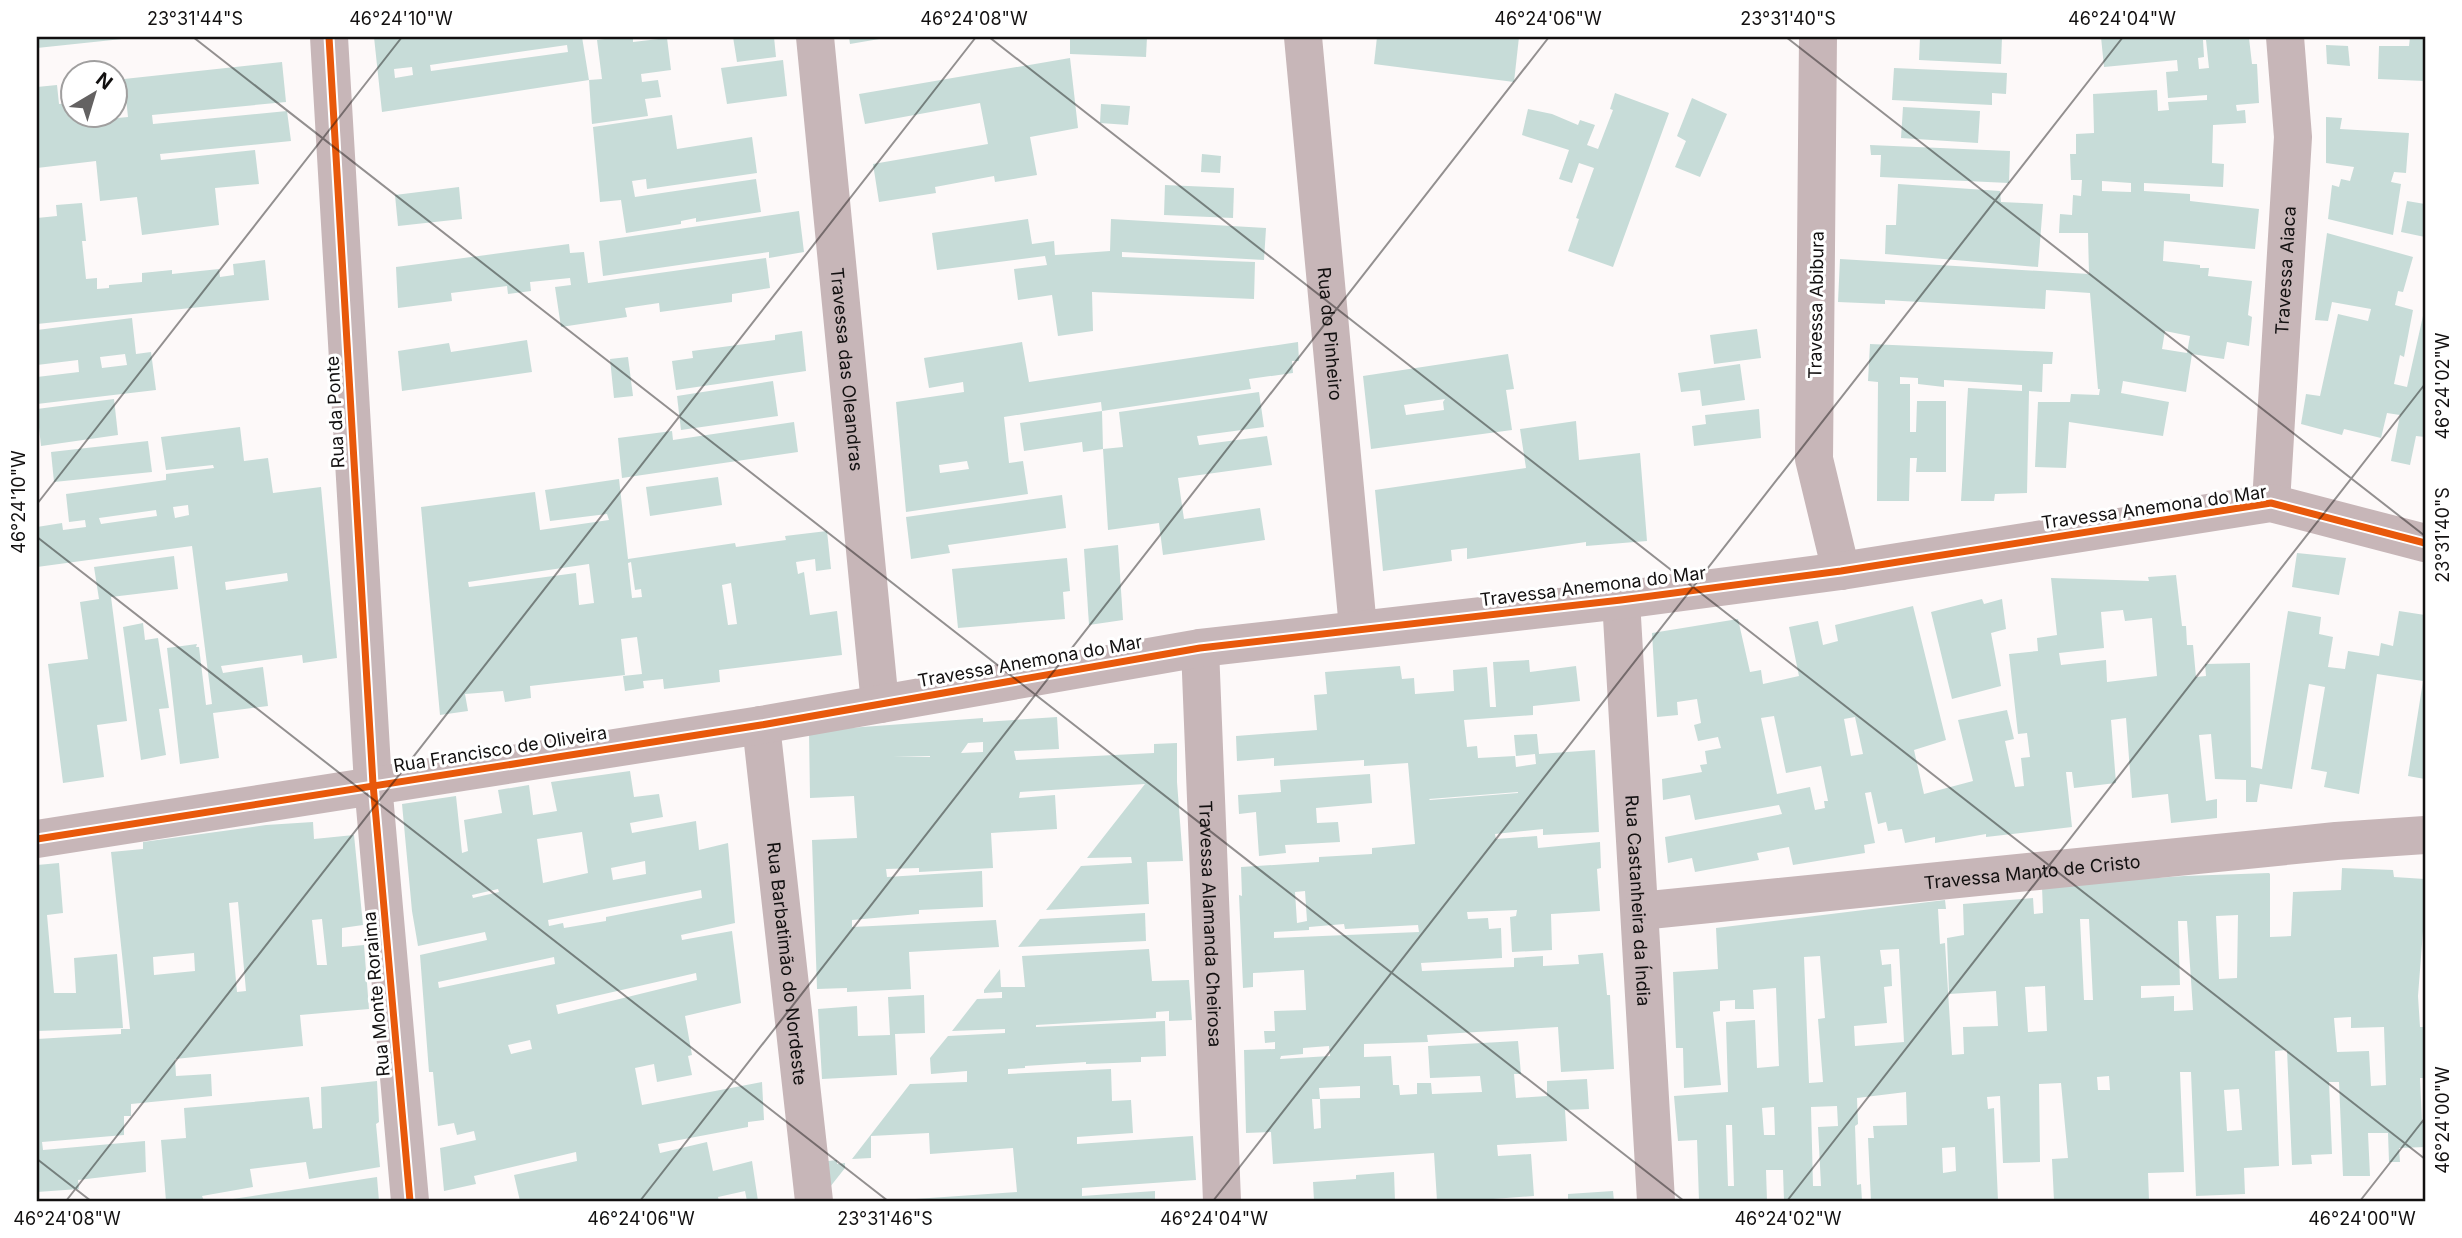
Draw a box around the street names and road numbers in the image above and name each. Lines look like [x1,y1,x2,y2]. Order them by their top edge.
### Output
street label: Travessa Aiaca [2271,205,2299,336]
street label: Travessa Abibura [1804,231,1828,379]
street label: Rua do Pinheiro [1314,266,1347,401]
street label: Travessa das Oleandras [827,267,868,472]
street label: Rua da Ponte [322,355,348,469]
street label: Travessa Anemona do Mar [2040,481,2268,533]
street label: Travessa Anemona do Mar [1479,562,1707,610]
street label: Travessa Anemona do Mar [916,631,1144,691]
street label: Rua Francisco de Oliveira [392,722,608,776]
street label: Rua Castanheira da Índia [1622,794,1655,1007]
street label: Travessa Alamanda Cheirosa [1196,800,1226,1048]
street label: Rua Barbatimão do Nordeste [764,841,812,1086]
street label: Travessa Manto de Cristo [1923,850,2141,893]
street label: Rua Monte Roraima [358,911,394,1077]

